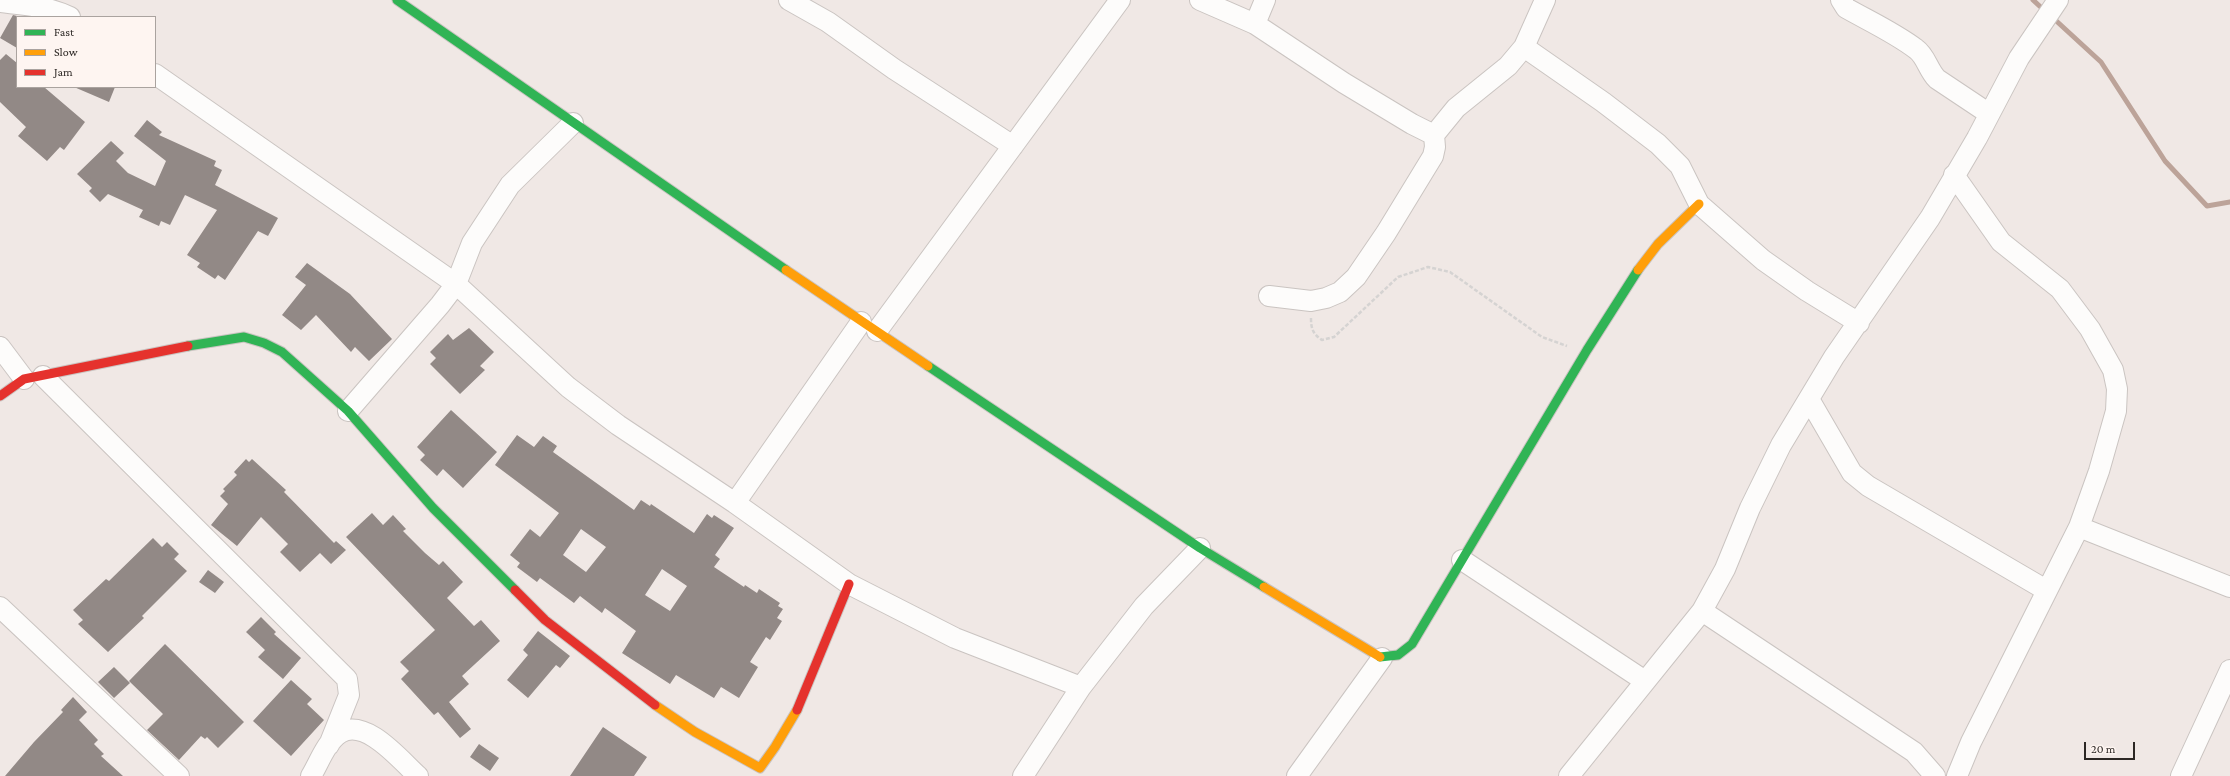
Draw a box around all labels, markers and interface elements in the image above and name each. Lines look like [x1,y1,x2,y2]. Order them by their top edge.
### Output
legend [16,16,156,88]
text: Fast [54,25,74,39]
text: Slow [54,45,78,59]
text: Jam [54,65,73,79]
scale bar [2086,734,2137,760]
text: 20 m [2091,742,2115,756]

